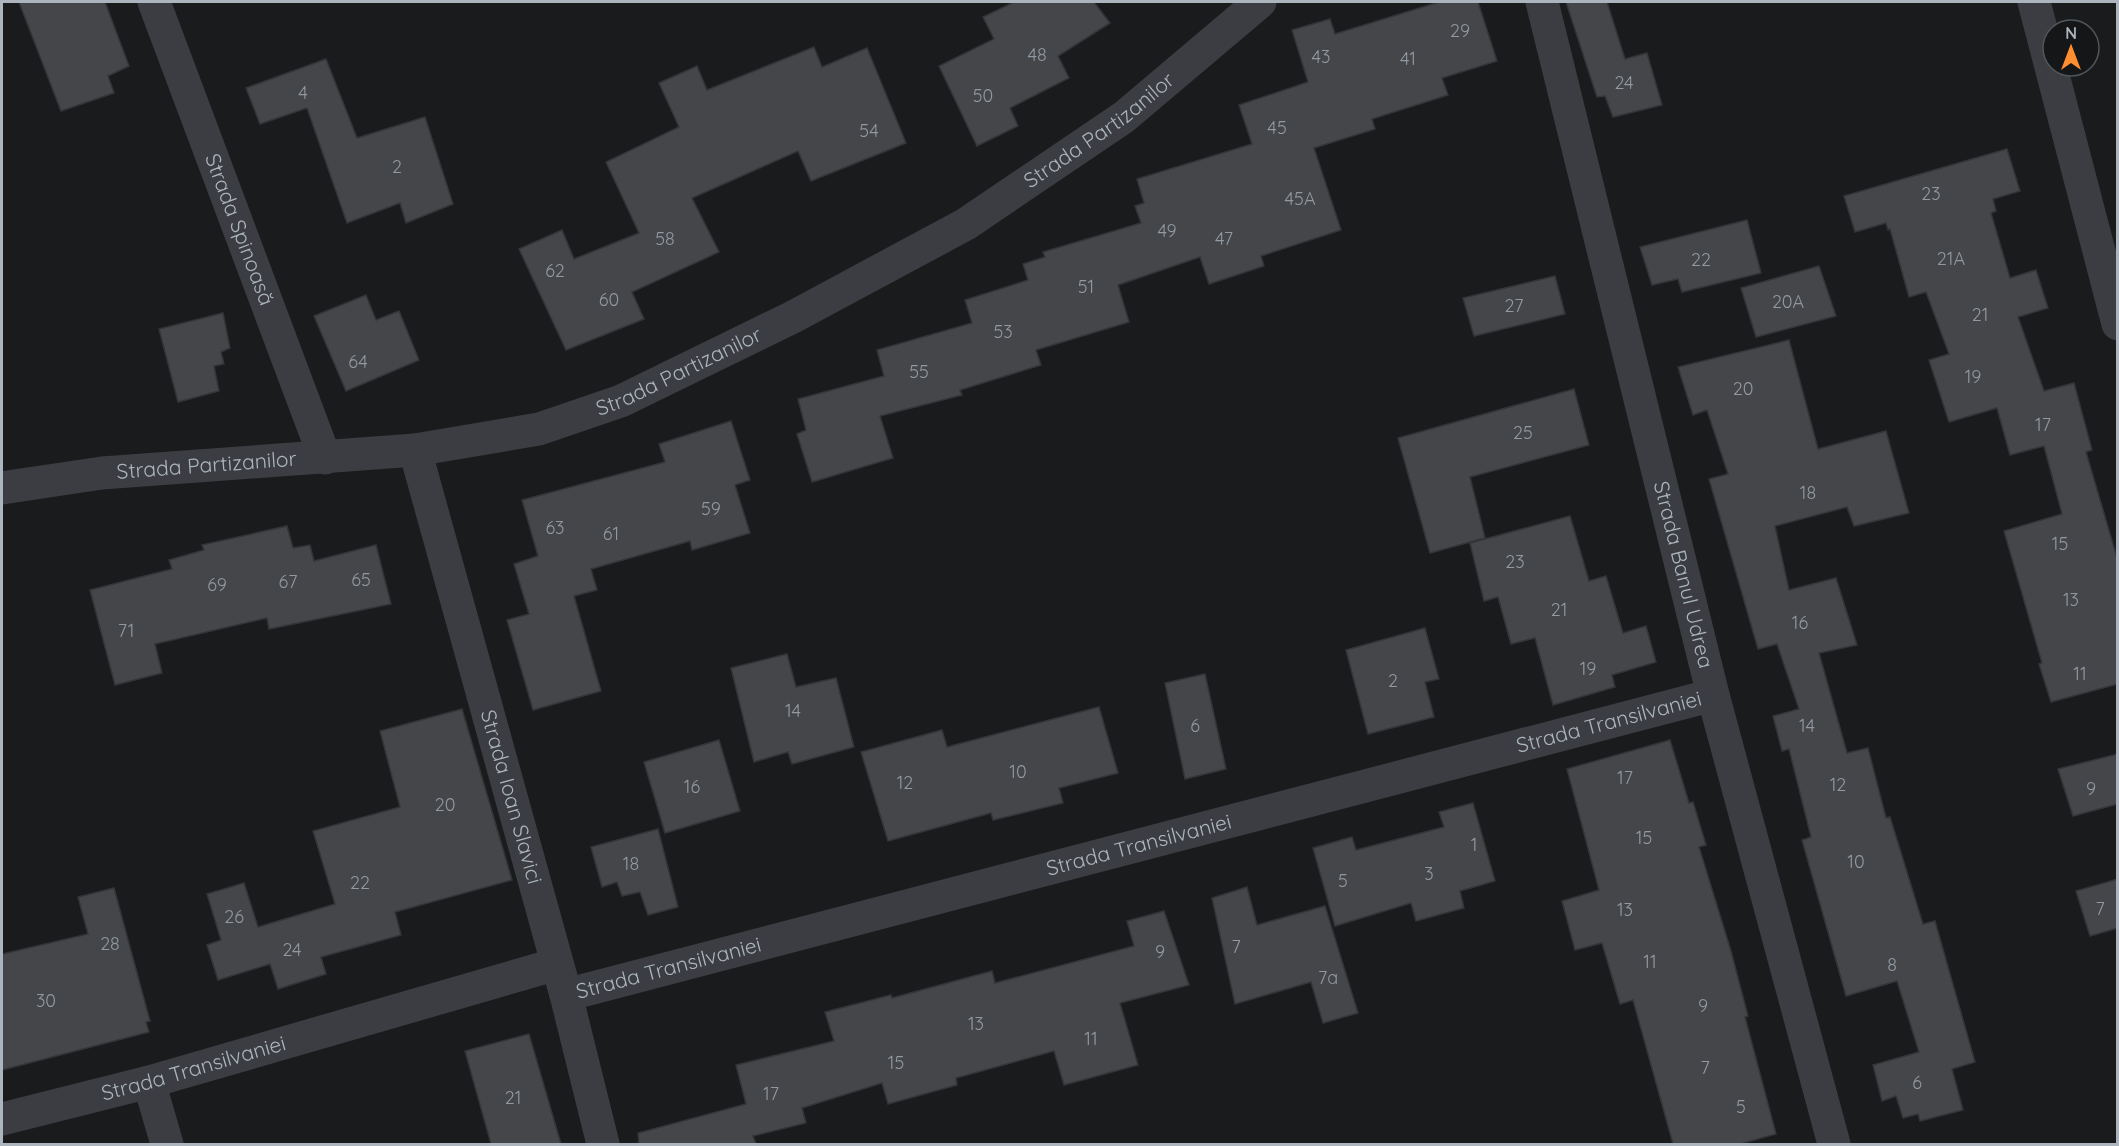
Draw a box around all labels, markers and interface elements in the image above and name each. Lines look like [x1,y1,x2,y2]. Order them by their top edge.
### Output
north arrow [2041,18,2101,78]
house number: 29 [1450,19,1470,42]
text: N [2065,23,2077,43]
house number: 48 [1027,43,1047,66]
house number: 43 [1312,45,1330,68]
house number: 41 [1400,47,1416,70]
street label: Strada Partizanilor [1018,66,1179,193]
house number: 24 [1614,71,1634,94]
house number: 4 [298,81,308,104]
house number: 50 [973,84,993,107]
house number: 45 [1267,116,1287,139]
house number: 54 [859,119,879,142]
street label: Strada Spinoasă [200,150,281,309]
house number: 2 [392,155,402,178]
house number: 23 [1921,182,1941,205]
house number: 45A [1284,187,1316,210]
house number: 49 [1157,219,1177,242]
house number: 58 [655,227,675,250]
house number: 47 [1215,227,1233,250]
house number: 21A [1937,247,1965,270]
house number: 22 [1691,248,1711,271]
house number: 62 [545,259,565,282]
house number: 51 [1078,275,1094,298]
house number: 60 [599,288,619,311]
house number: 20A [1772,290,1804,313]
house number: 27 [1505,294,1523,317]
house number: 21 [1972,303,1988,326]
street label: Strada Partizanilor [592,320,765,421]
house number: 53 [993,320,1013,343]
house number: 64 [348,350,368,373]
house number: 55 [909,360,929,383]
house number: 19 [1965,365,1981,388]
house number: 20 [1733,377,1753,400]
house number: 17 [2035,413,2051,436]
house number: 25 [1513,421,1533,444]
street label: Strada Partizanilor [116,445,297,484]
street label: Strada Banul Udrea [1649,478,1720,671]
house number: 18 [1800,481,1816,504]
house number: 59 [701,497,721,520]
house number: 63 [545,516,565,539]
house number: 61 [603,522,619,545]
house number: 15 [2052,532,2068,555]
house number: 23 [1505,550,1525,573]
house number: 65 [351,568,371,591]
house number: 67 [279,570,297,593]
house number: 69 [207,573,227,596]
house number: 13 [2063,588,2079,611]
house number: 21 [1551,598,1567,621]
house number: 16 [1792,611,1808,634]
house number: 71 [118,619,134,642]
house number: 19 [1580,657,1596,680]
house number: 11 [2073,662,2087,685]
house number: 2 [1388,669,1398,692]
street label: Strada Transilvaniei [1513,685,1704,758]
house number: 14 [785,699,801,722]
street label: Strada Ioan Slavici [476,707,549,887]
house number: 6 [1190,714,1200,737]
house number: 14 [1799,714,1815,737]
house number: 10 [1009,760,1027,783]
house number: 17 [1617,766,1633,789]
house number: 12 [897,771,913,794]
house number: 12 [1830,773,1846,796]
house number: 16 [684,775,700,798]
house number: 9 [2086,777,2096,800]
house number: 20 [435,793,455,816]
street label: Strada Transilvaniei [1043,808,1234,881]
house number: 15 [1636,826,1652,849]
house number: 1 [1471,833,1477,856]
house number: 10 [1847,850,1865,873]
house number: 18 [623,852,639,875]
house number: 3 [1424,862,1434,885]
house number: 5 [1338,869,1348,892]
house number: 22 [350,871,370,894]
house number: 7 [2095,897,2105,920]
house number: 13 [1617,898,1633,921]
house number: 26 [224,905,244,928]
street label: Strada Transilvaniei [573,931,764,1004]
house number: 28 [100,932,120,955]
house number: 7 [1231,935,1241,958]
house number: 24 [282,938,302,961]
house number: 9 [1155,940,1165,963]
house number: 11 [1643,950,1657,973]
house number: 8 [1887,953,1897,976]
house number: 7a [1318,966,1338,989]
house number: 30 [36,989,56,1012]
house number: 9 [1698,994,1708,1017]
house number: 13 [968,1012,984,1035]
house number: 11 [1084,1027,1098,1050]
street label: Strada Transilvaniei [98,1029,288,1106]
house number: 15 [888,1051,904,1074]
house number: 7 [1700,1056,1710,1079]
house number: 6 [1912,1071,1922,1094]
house number: 17 [763,1082,779,1105]
house number: 21 [505,1086,521,1109]
house number: 5 [1736,1095,1746,1118]

